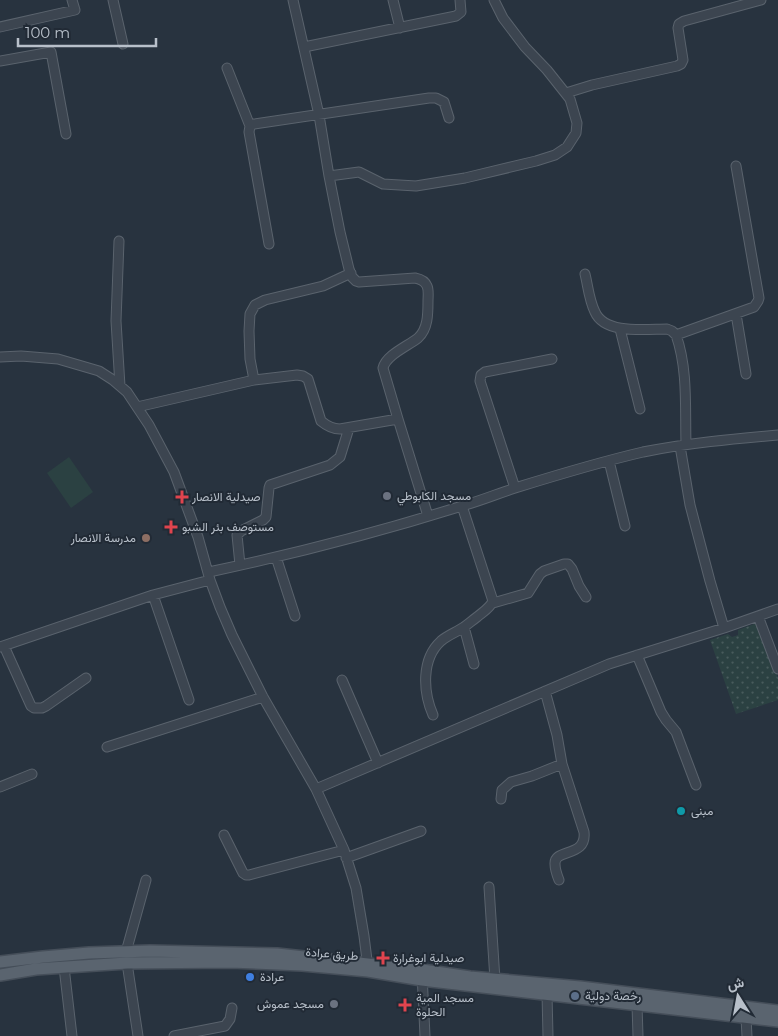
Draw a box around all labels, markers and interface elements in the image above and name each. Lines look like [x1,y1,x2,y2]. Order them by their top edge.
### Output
scale bar [18,15,155,47]
text: 100 m [25,23,70,42]
place label: مسجد الكابوطي [397,488,471,506]
place label: صيدلية الانصار [191,489,261,505]
marker: مسجد الكابوطي [381,490,393,502]
marker: صيدلية الانصار [176,491,188,503]
place label: مستوصف بئر الشبو [182,519,274,535]
marker: مستوصف بئر الشبو [164,520,178,534]
place label: مدرسة الانصار [70,530,136,546]
marker: مدرسة الانصار [140,532,152,544]
place label: مبنى [691,803,713,819]
marker: مبنى [675,805,687,817]
street label: طريق عرادة [305,944,359,964]
place label: صيدلية ابوغرارة [393,950,464,966]
marker: صيدلية ابوغرارة [377,952,389,964]
place label: عرادة [260,969,284,985]
marker: عرادة [244,971,256,983]
north arrow [713,971,763,1021]
text: ش [726,973,746,994]
place label: رخصة دولية [585,988,641,1004]
place label: مسجد المية الحلوة [416,990,474,1020]
marker: رخصة دولية [569,990,581,1002]
place label: مسجد عموش [257,996,324,1012]
marker: مسجد عموش [328,998,340,1010]
marker: مسجد المية الحلوة [398,998,412,1012]

